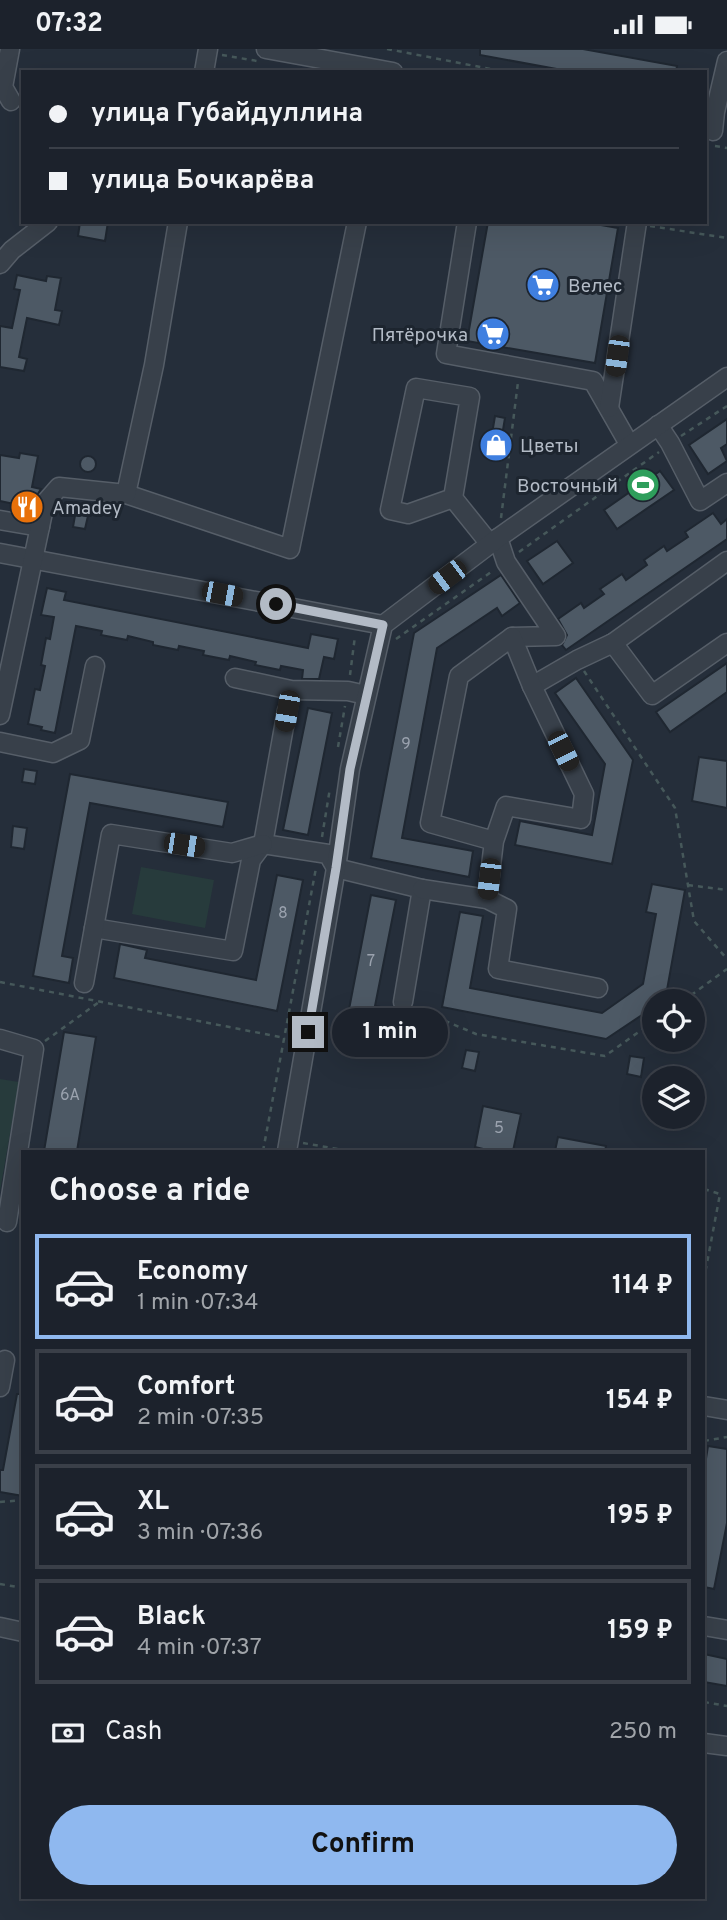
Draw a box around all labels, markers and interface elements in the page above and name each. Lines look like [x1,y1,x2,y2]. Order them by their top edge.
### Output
text: 07:32 [35,8,103,41]
text: улица Губайдуллина [91,98,363,131]
text: улица Бочкарёва [91,165,314,198]
supermarket icon: Велес [524,266,562,304]
place label: Велес [568,275,623,299]
supermarket icon: Пятёрочка [474,315,512,353]
place label: Пятёрочка [372,324,468,348]
car [604,334,631,378]
shop icon: Цветы [477,426,515,464]
place label: Цветы [520,435,578,459]
sports icon: Восточный [624,466,662,504]
place label: Восточный [517,475,618,499]
restaurant icon: Amadey [8,488,46,526]
place label: Amadey [52,497,122,521]
car [424,556,471,598]
car [200,580,245,608]
route start [260,588,292,620]
car [274,688,301,734]
car [545,728,582,774]
house number: 9 [401,735,411,755]
car [162,831,207,859]
car [477,857,502,901]
house number: 8 [278,904,288,924]
house number: 7 [367,952,375,972]
map controls [642,989,705,1129]
button: locate [642,989,705,1052]
callout: 1 min [332,1007,448,1056]
route end [292,1016,324,1048]
text: 1 min [362,1018,418,1047]
button: layers [642,1066,705,1129]
house number: 6А [60,1086,80,1106]
house number: 5 [494,1119,504,1139]
text: Choose a ride [49,1172,250,1212]
icon: car [53,1255,116,1318]
text: Economy [137,1256,248,1289]
text: 114 ₽ [612,1270,673,1303]
text: 1 min · 07:34 [137,1289,259,1318]
icon: car [53,1370,116,1433]
text: Comfort [137,1371,235,1404]
text: 154 ₽ [606,1385,673,1418]
text: 2 min · 07:35 [137,1404,264,1433]
icon: car [53,1485,116,1548]
text: XL [137,1486,169,1519]
text: 195 ₽ [607,1500,673,1533]
text: 3 min · 07:36 [137,1519,263,1548]
icon: car [53,1600,116,1663]
text: Black [137,1601,206,1634]
text: 159 ₽ [607,1615,673,1648]
text: 4 min · 07:37 [137,1634,262,1663]
icon: cash [49,1714,87,1752]
text: Cash [105,1716,162,1749]
text: 250 m [609,1718,677,1747]
button: Confirm [49,1805,677,1885]

